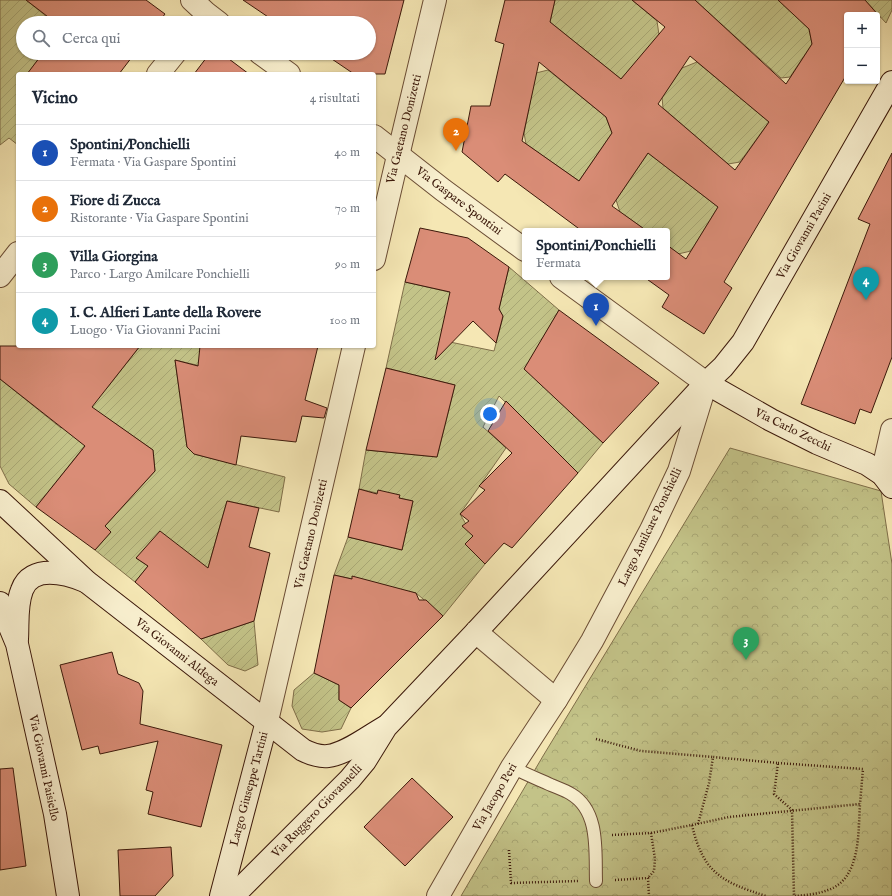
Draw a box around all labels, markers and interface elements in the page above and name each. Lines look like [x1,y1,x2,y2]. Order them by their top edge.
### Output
map controls [844,12,880,84]
button: + [844,12,880,48]
search box [16,16,376,60]
icon: search [30,27,52,49]
text: Cerca qui [62,29,121,48]
button: − [844,48,880,84]
street label: Via Gaetano Donizetti [383,73,425,186]
text: Vicino [32,88,78,109]
text: 4 risultati [310,90,360,107]
pin: 2 [443,118,469,151]
text: Spontini/Ponchielli [70,135,190,154]
text: 1 [43,144,47,161]
text: 40 m [334,144,360,161]
text: Fermata · Via Gaspare Spontini [70,154,236,171]
street label: Via Gaspare Spontini [411,163,505,239]
street label: Via Giovanni Pacini [773,190,835,283]
text: Fiore di Zucca [70,191,160,210]
text: 2 [42,200,48,217]
text: 70 m [335,200,360,217]
text: Ristorante · Via Gaspare Spontini [70,210,249,227]
popup [522,228,670,280]
text: Spontini/Ponchielli [536,236,656,255]
text: Villa Giorgina [70,247,158,266]
text: Fermata [536,255,581,272]
text: 3 [43,256,47,273]
text: 90 m [335,256,360,273]
text: Parco · Largo Amilcare Ponchielli [70,266,250,283]
pin: 4 [853,267,879,300]
pin: 1 [583,293,609,326]
text: I. C. Alfieri Lante della Rovere [70,303,261,322]
text: 4 [42,312,48,329]
text: 100 m [330,312,360,329]
text: Luogo · Via Giovanni Pacini [70,322,221,339]
your location [480,404,500,424]
street label: Via Carlo Zecchi [751,405,834,455]
street label: Largo Amilcare Ponchielli [615,465,685,589]
street label: Via Gaetano Donizetti [291,478,331,591]
street label: Via Giovanni Aldega [131,614,222,690]
pin: 3 [733,627,759,660]
street label: Via Giovanni Paisiello [25,713,63,823]
street label: Largo Giuseppe Tartini [227,730,272,848]
street label: Via Jacopo Peri [469,760,521,835]
street label: Via Ruggero Giovannelli [268,761,365,861]

